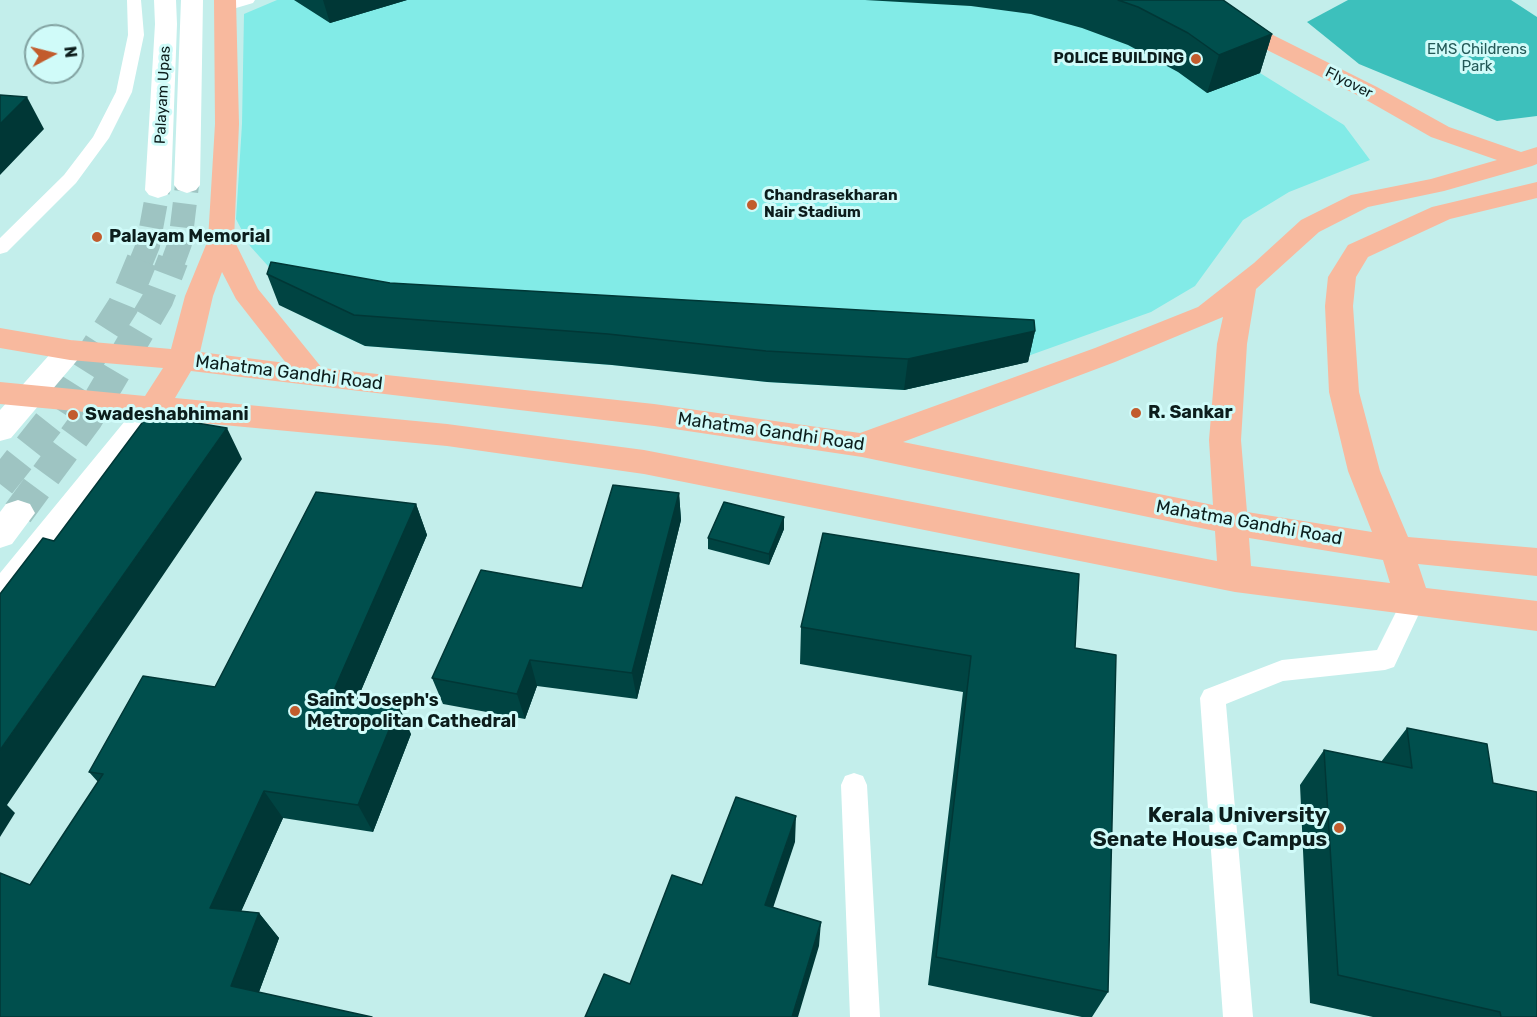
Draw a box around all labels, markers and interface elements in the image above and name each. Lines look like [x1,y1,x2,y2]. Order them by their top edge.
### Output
north arrow [24,24,84,84]
park label: EMS Childrens Park [1427,41,1527,76]
text: N [60,45,81,59]
street label: Palayam Upas [151,46,175,144]
place label: POLICE BUILDING [1054,50,1184,68]
marker: POLICE BUILDING [1189,52,1203,66]
street label: Flyover [1322,63,1376,103]
place label: Chandrasekharan Nair Stadium [764,187,898,222]
marker: Chandrasekharan Nair Stadium [745,198,759,212]
place label: Palayam Memorial [109,226,270,248]
marker: Palayam Memorial [90,230,104,244]
street label: Mahatma Gandhi Road [194,351,384,395]
place label: R. Sankar [1148,402,1233,424]
place label: Swadeshabhimani [85,404,249,426]
marker: R. Sankar [1129,406,1143,420]
marker: Swadeshabhimani [66,408,80,422]
street label: Mahatma Gandhi Road [676,408,866,456]
street label: Mahatma Gandhi Road [1154,496,1344,550]
place label: Saint Joseph's Metropolitan Cathedral [307,690,516,732]
marker: Saint Joseph's Metropolitan Cathedral [288,704,302,718]
place label: Kerala University Senate House Campus [1093,803,1327,853]
marker: Kerala University Senate House Campus [1332,821,1346,835]

